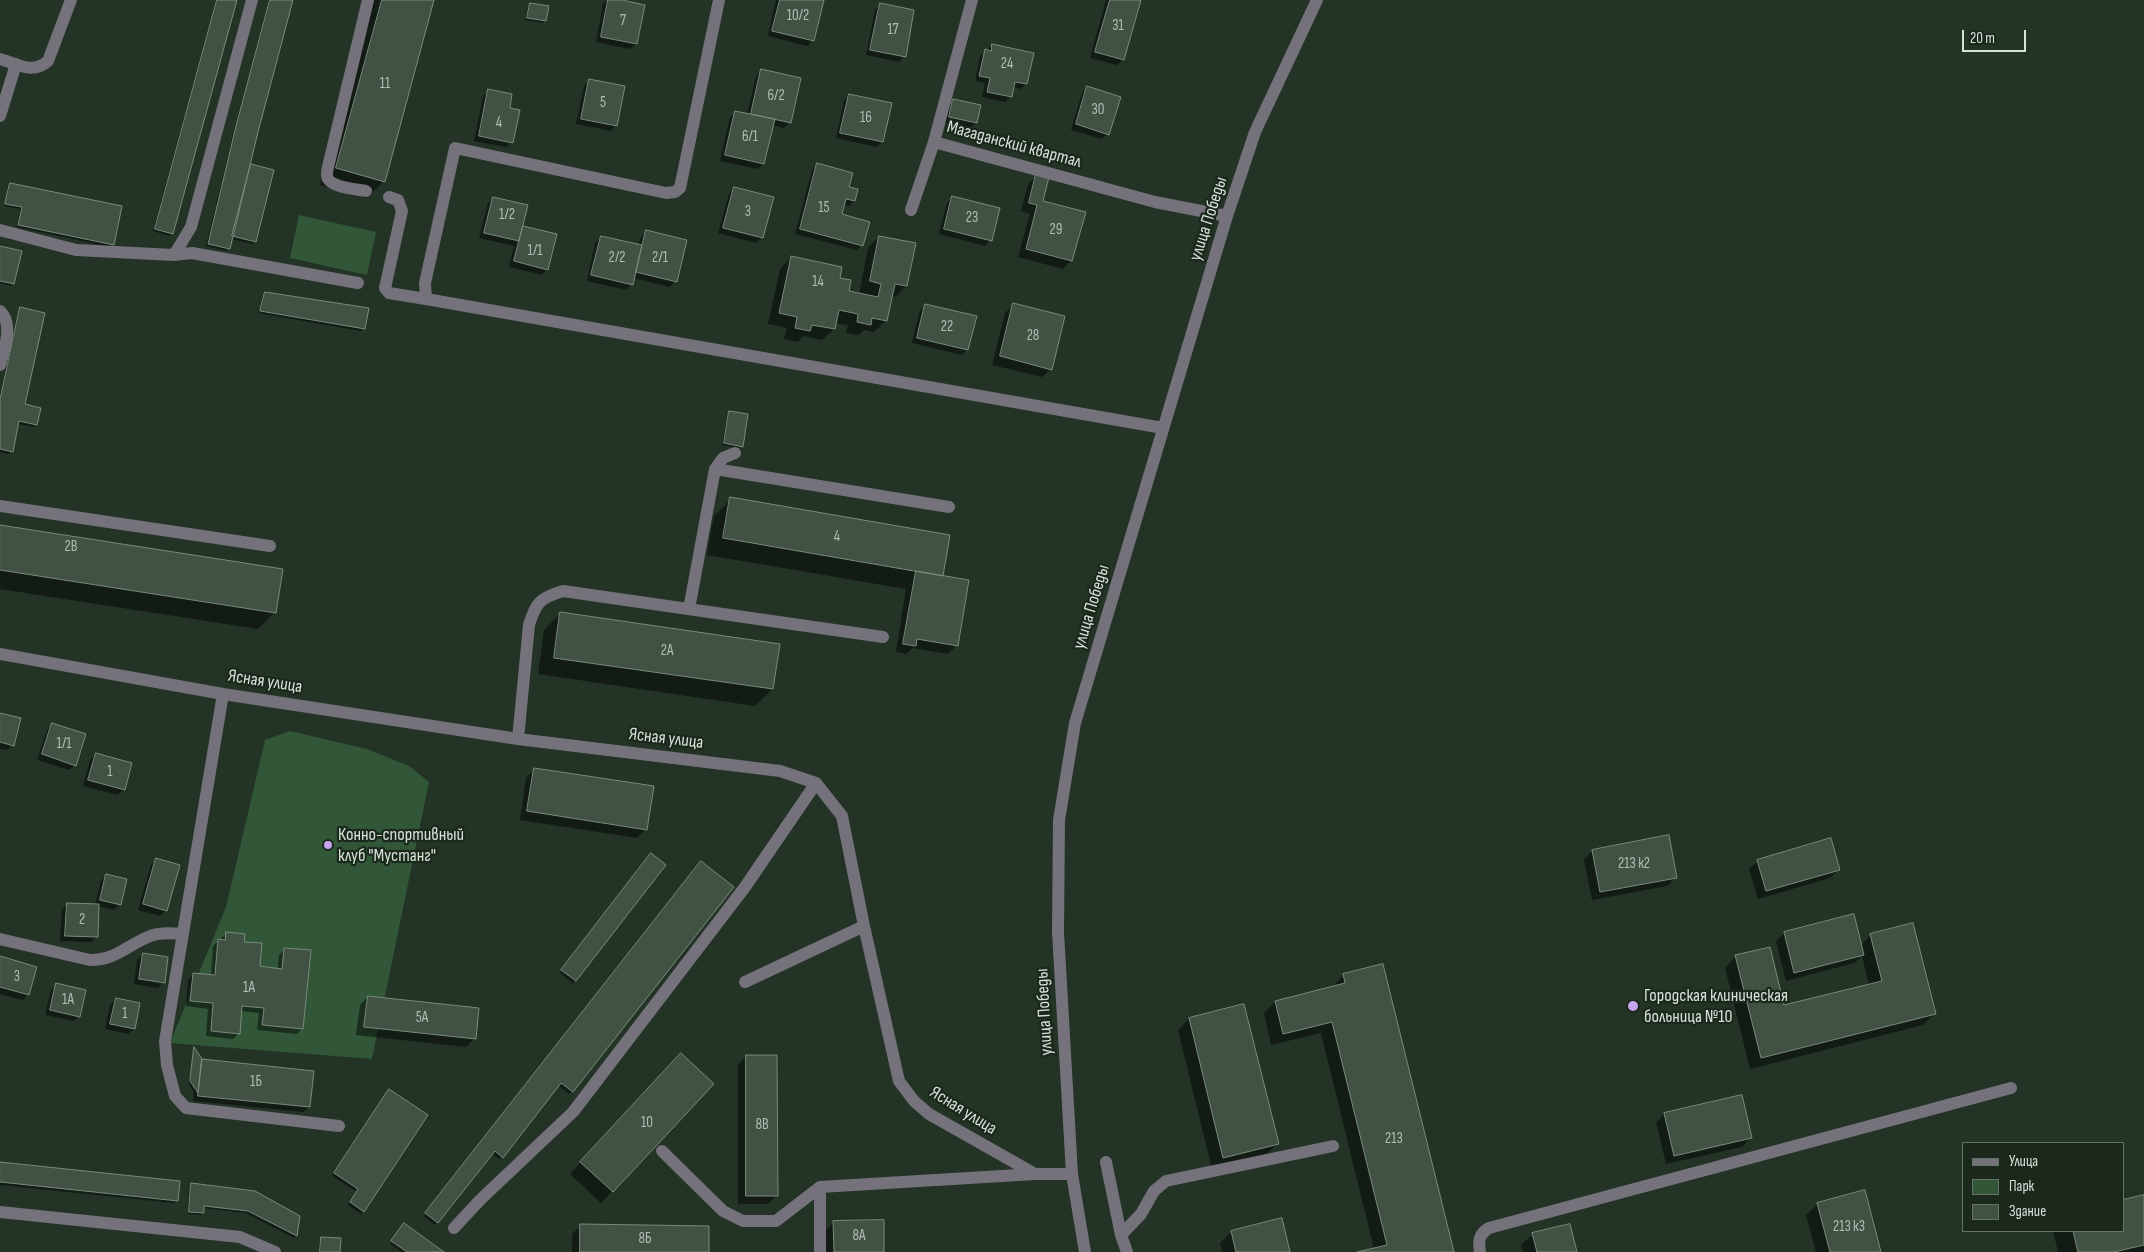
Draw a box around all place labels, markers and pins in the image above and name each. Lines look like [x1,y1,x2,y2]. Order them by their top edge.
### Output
place label: Конно-спортивный клуб "Мустанг" [338,824,464,866]
marker: Конно-спортивный клуб "Мустанг" [322,839,334,851]
place label: Городская клиническая больница №10 [1644,985,1788,1028]
marker: Городская клиническая больница №10 [1626,999,1640,1013]

